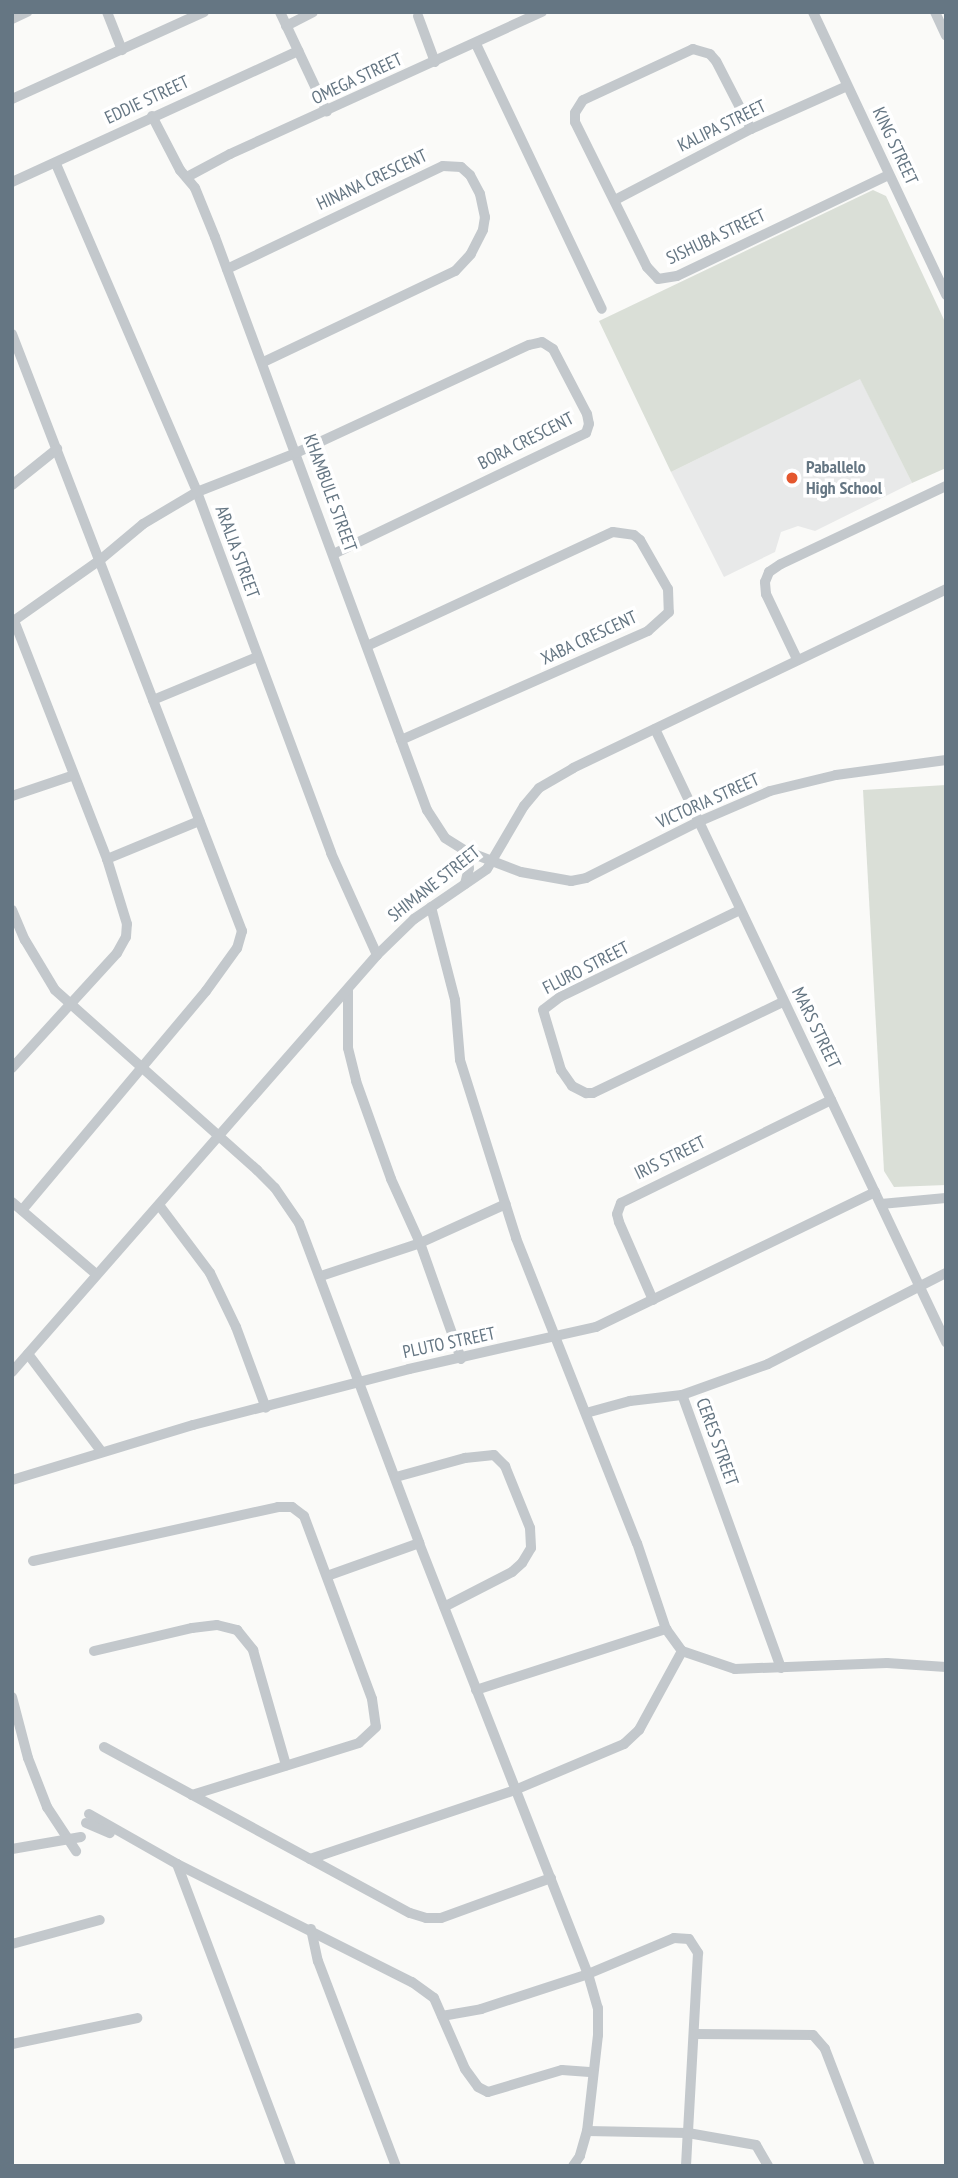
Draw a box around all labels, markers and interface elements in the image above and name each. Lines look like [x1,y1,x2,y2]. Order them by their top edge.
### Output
street label: OMEGA STREET [308,48,406,110]
street label: EDDIE STREET [102,71,192,129]
street label: KALIPA STREET [674,95,770,157]
street label: KING STREET [868,104,922,188]
street label: HINANA CRESCENT [313,145,431,215]
street label: SISHUBA STREET [663,205,769,269]
street label: BORA CRESCENT [474,408,578,474]
street label: KHAMBULE STREET [299,431,361,555]
place label: Paballelo High School [806,457,882,500]
marker: Paballelo High School [784,470,800,486]
street label: ARALIA STREET [210,503,264,601]
street label: XABA CRESCENT [537,606,641,670]
street label: VICTORIA STREET [653,769,763,833]
street label: SHIMANE STREET [384,841,484,927]
street label: FLURO STREET [539,937,633,999]
street label: MARS STREET [787,984,845,1072]
street label: IRIS STREET [631,1132,709,1184]
street label: PLUTO STREET [401,1323,497,1363]
street label: CERES STREET [691,1395,743,1489]

